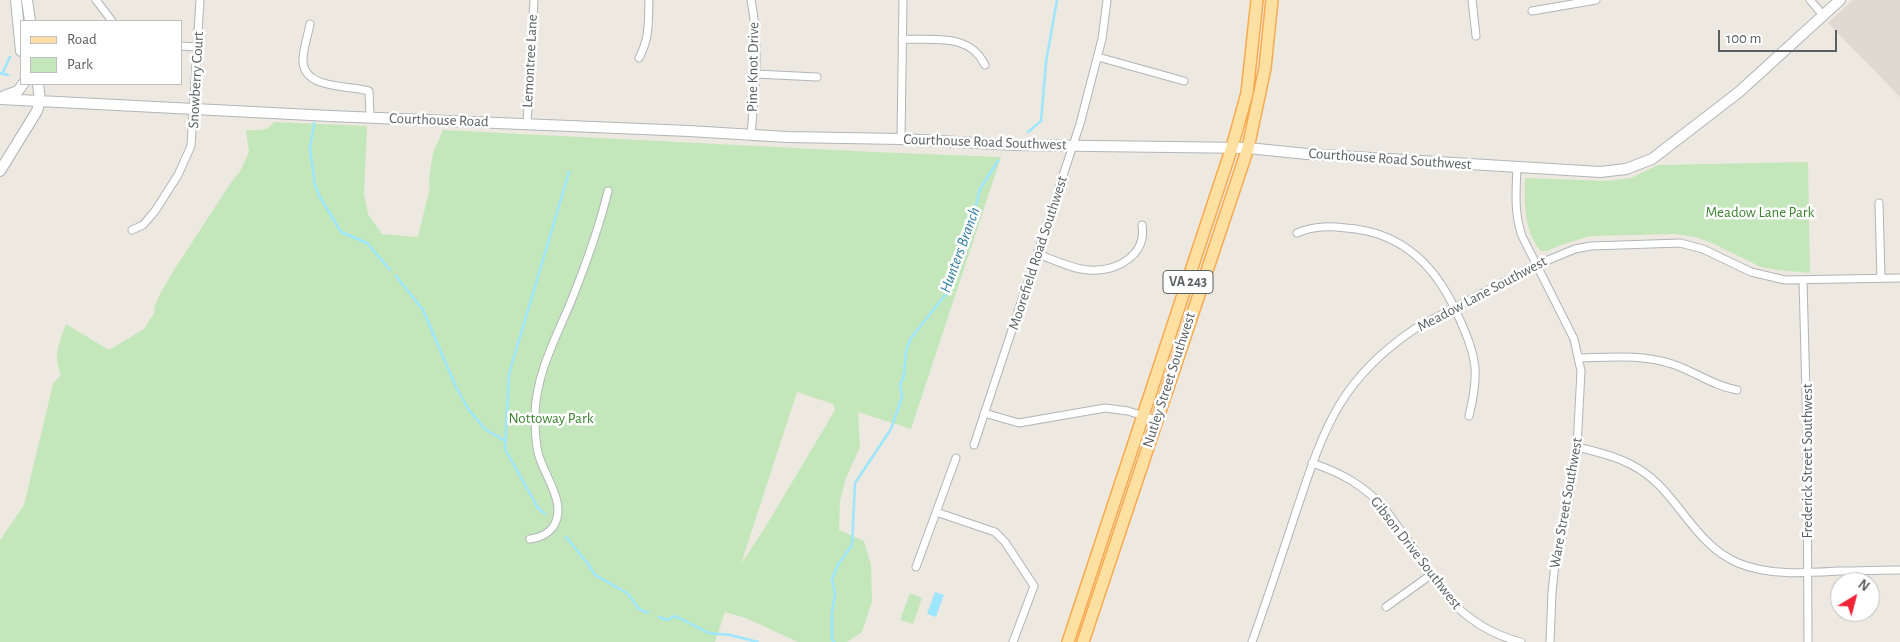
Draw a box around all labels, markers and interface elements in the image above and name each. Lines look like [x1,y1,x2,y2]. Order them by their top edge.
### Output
street label: Lemontree Lane [519,14,541,108]
legend [20,20,182,85]
scale bar [1720,20,1839,52]
street label: Pine Knot Drive [743,22,763,112]
street label: Snowberry Court [184,31,208,129]
text: 100 m [1726,31,1761,46]
text: Road [67,32,97,47]
text: Park [67,57,93,72]
street label: Courthouse Road [389,109,489,131]
street label: Courthouse Road Southwest [903,130,1067,154]
street label: Courthouse Road Southwest [1308,144,1472,174]
street label: Moorefield Road Southwest [1005,174,1071,332]
park label: Meadow Lane Park [1706,203,1814,221]
water label: Hunters Branch [936,205,984,295]
street label: Meadow Lane Southwest [1414,252,1550,336]
road number: VA 243 [1163,270,1213,294]
street label: Nutley Street Southwest [1139,310,1199,450]
street label: Frederick Street Southwest [1798,384,1816,538]
park label: Nottoway Park [508,409,594,427]
street label: Ware Street Southwest [1546,436,1586,570]
street label: Gibson Drive Southwest [1366,493,1466,613]
north arrow [1830,572,1880,622]
text: N [1855,577,1872,594]

